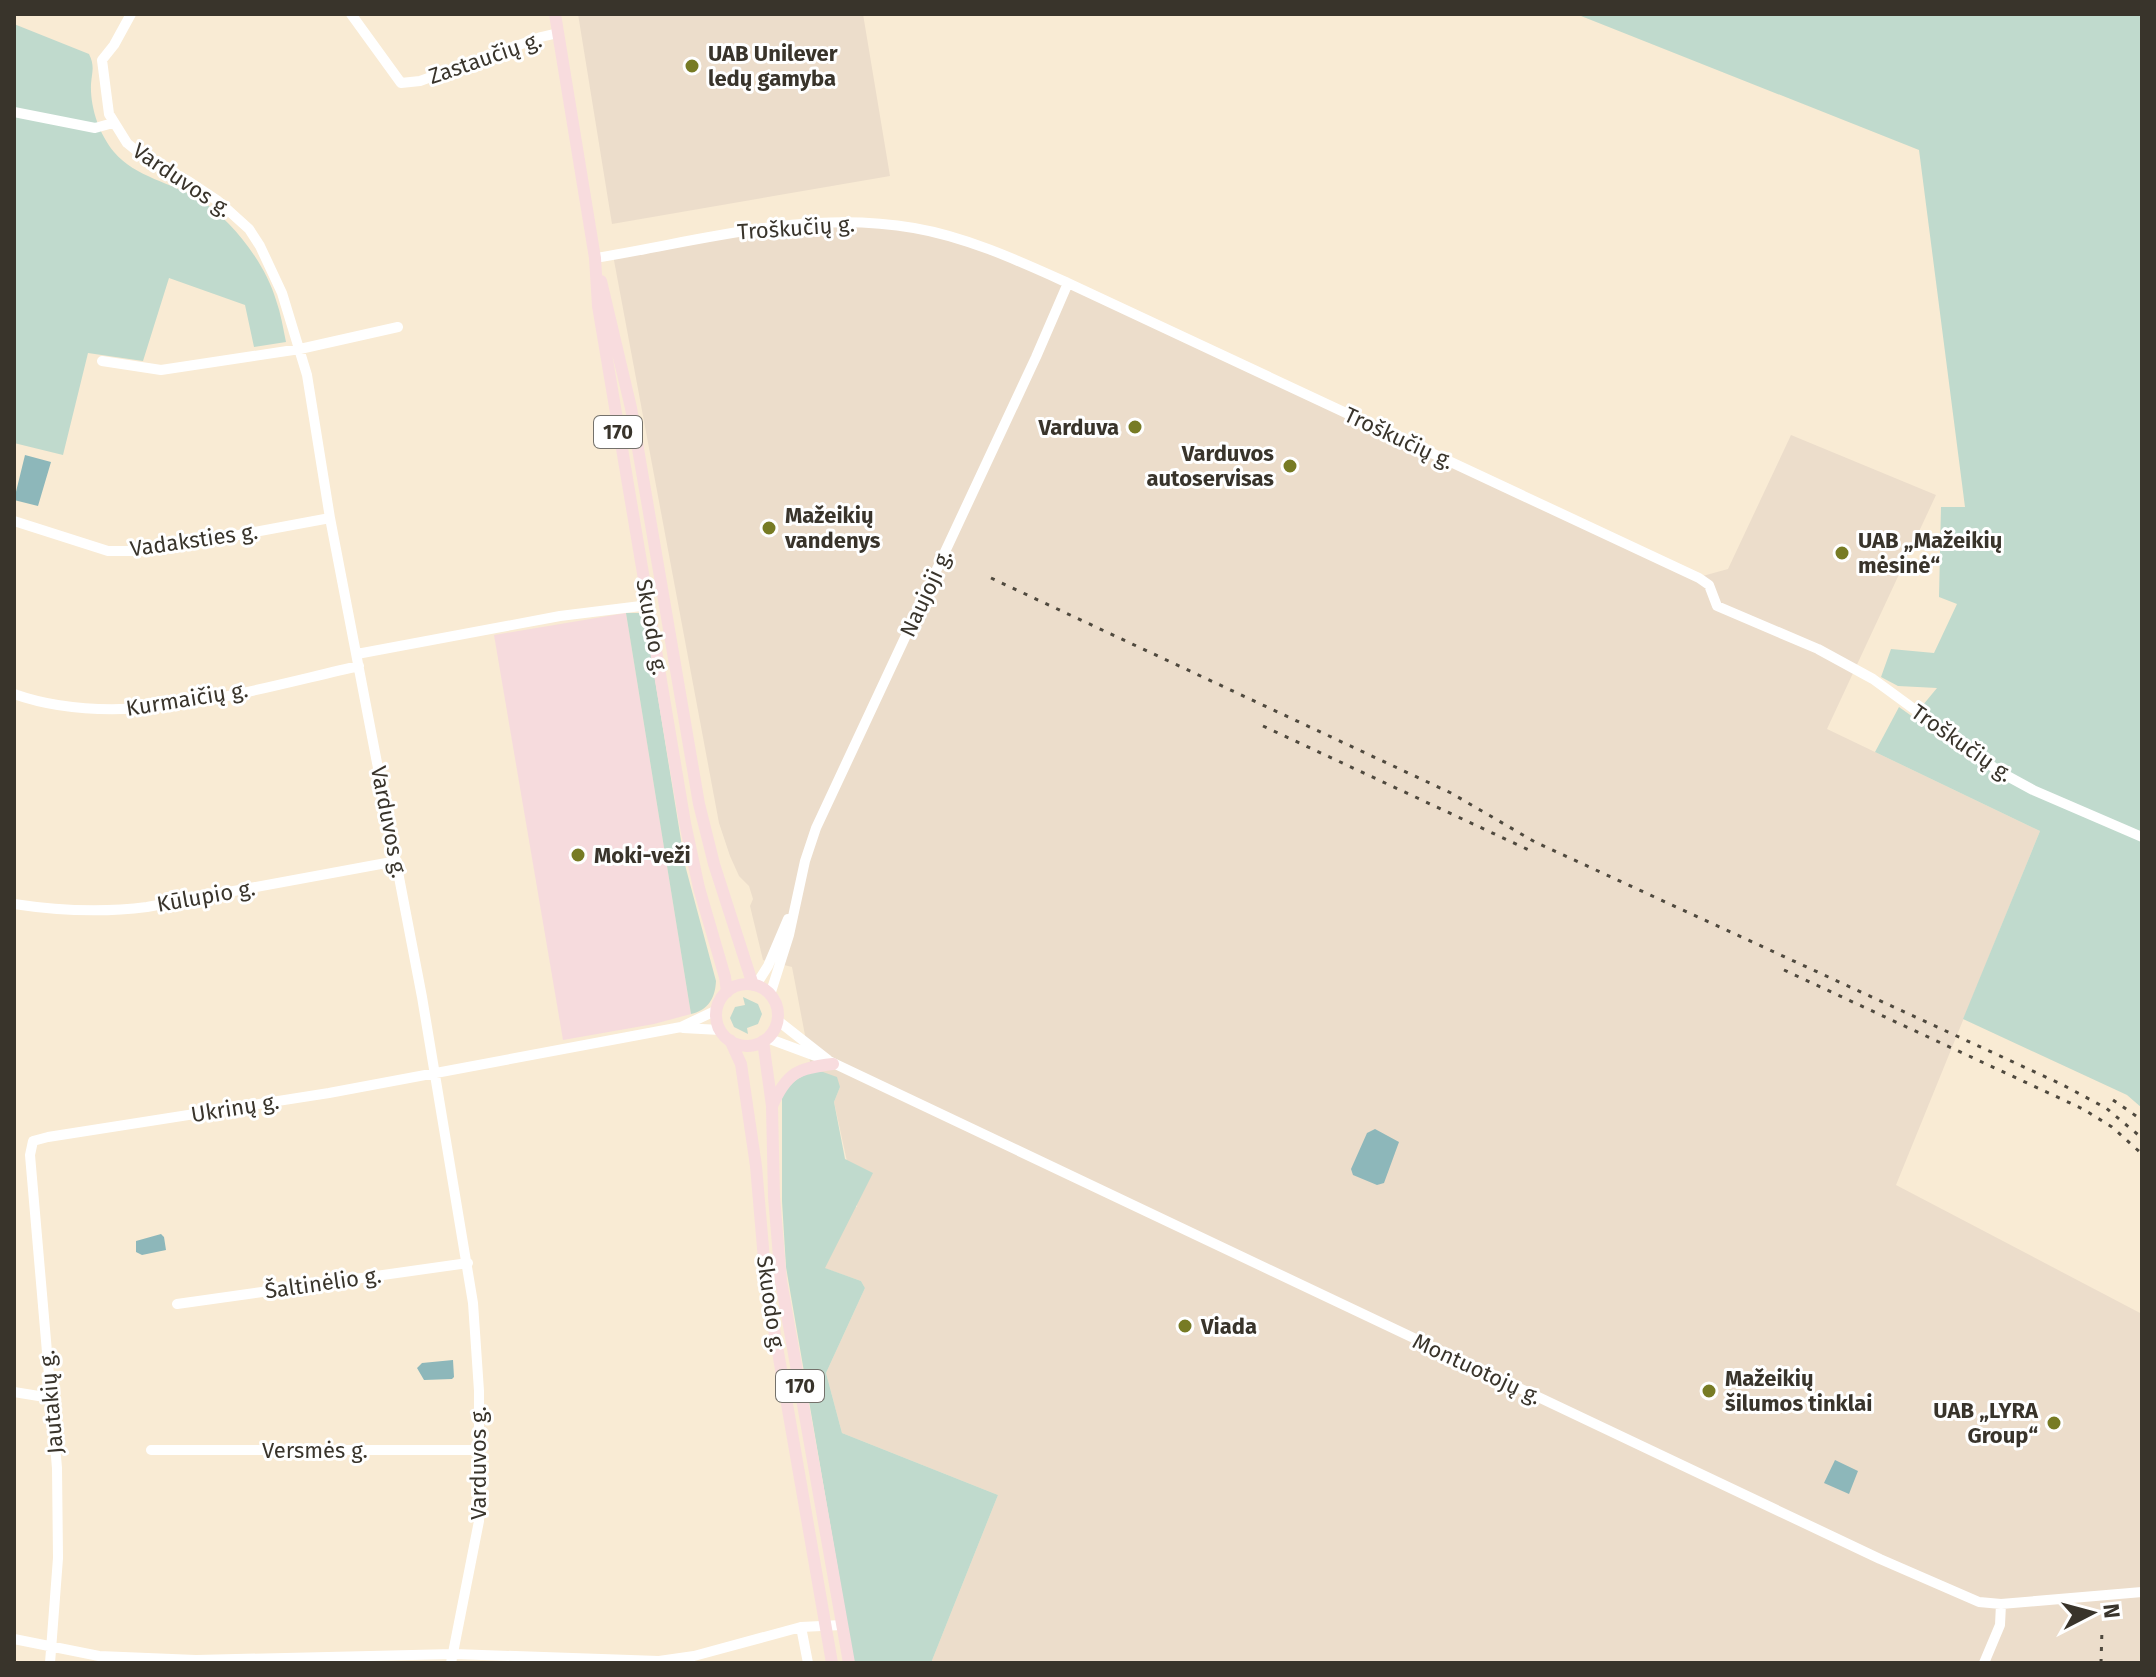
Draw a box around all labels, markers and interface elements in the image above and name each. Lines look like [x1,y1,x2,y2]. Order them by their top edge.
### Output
street label: Zastaučių g. [425,26,545,90]
place label: UAB Unilever ledų gamyba [708,40,838,92]
marker: UAB Unilever ledų gamyba [683,57,701,75]
street label: Varduvos g. [127,137,237,223]
street label: Troškučių g. [736,210,856,246]
street label: Troškučių g. [1340,401,1458,475]
place label: Varduva [1037,414,1119,441]
road number: 170 [594,416,642,448]
marker: Varduva [1126,418,1144,436]
place label: Varduvos autoservisas [1146,440,1274,492]
marker: Varduvos autoservisas [1281,457,1299,475]
place label: Mažeikių vandenys [784,502,881,554]
street label: Vadaksties g. [128,518,260,562]
marker: Mažeikių vandenys [760,519,778,537]
place label: UAB „Mažeikių mėsinė“ [1858,527,2002,579]
marker: UAB „Mažeikių mėsinė“ [1833,544,1851,562]
street label: Naujoji g. [894,545,958,641]
street label: Skuodo g. [630,577,674,677]
street label: Kurmaičių g. [124,676,250,722]
street label: Troškučių g. [1906,698,2018,788]
street label: Varduvos g. [365,764,413,880]
place label: Moki-veži [594,842,691,869]
marker: Moki-veži [569,846,587,864]
street label: Kūlupio g. [155,874,257,918]
street label: Ukrinų g. [189,1088,281,1128]
street label: Skuodo g. [751,1254,791,1354]
street label: Šaltinėlio g. [263,1261,383,1305]
place label: Viada [1200,1313,1257,1340]
marker: Viada [1176,1317,1194,1335]
street label: Montuotojų g. [1409,1328,1545,1410]
street label: Jautakių g. [33,1349,69,1455]
place label: Mažeikių šilumos tinklai [1725,1365,1872,1417]
road number: 170 [776,1370,824,1402]
marker: Mažeikių šilumos tinklai [1700,1382,1718,1400]
place label: UAB „LYRA Group“ [1933,1397,2039,1449]
street label: Varduvos g. [465,1406,492,1520]
marker: UAB „LYRA Group“ [2045,1414,2063,1432]
street label: Versmės g. [262,1437,368,1464]
north arrow [2052,1573,2132,1653]
text: N [2097,1602,2126,1620]

